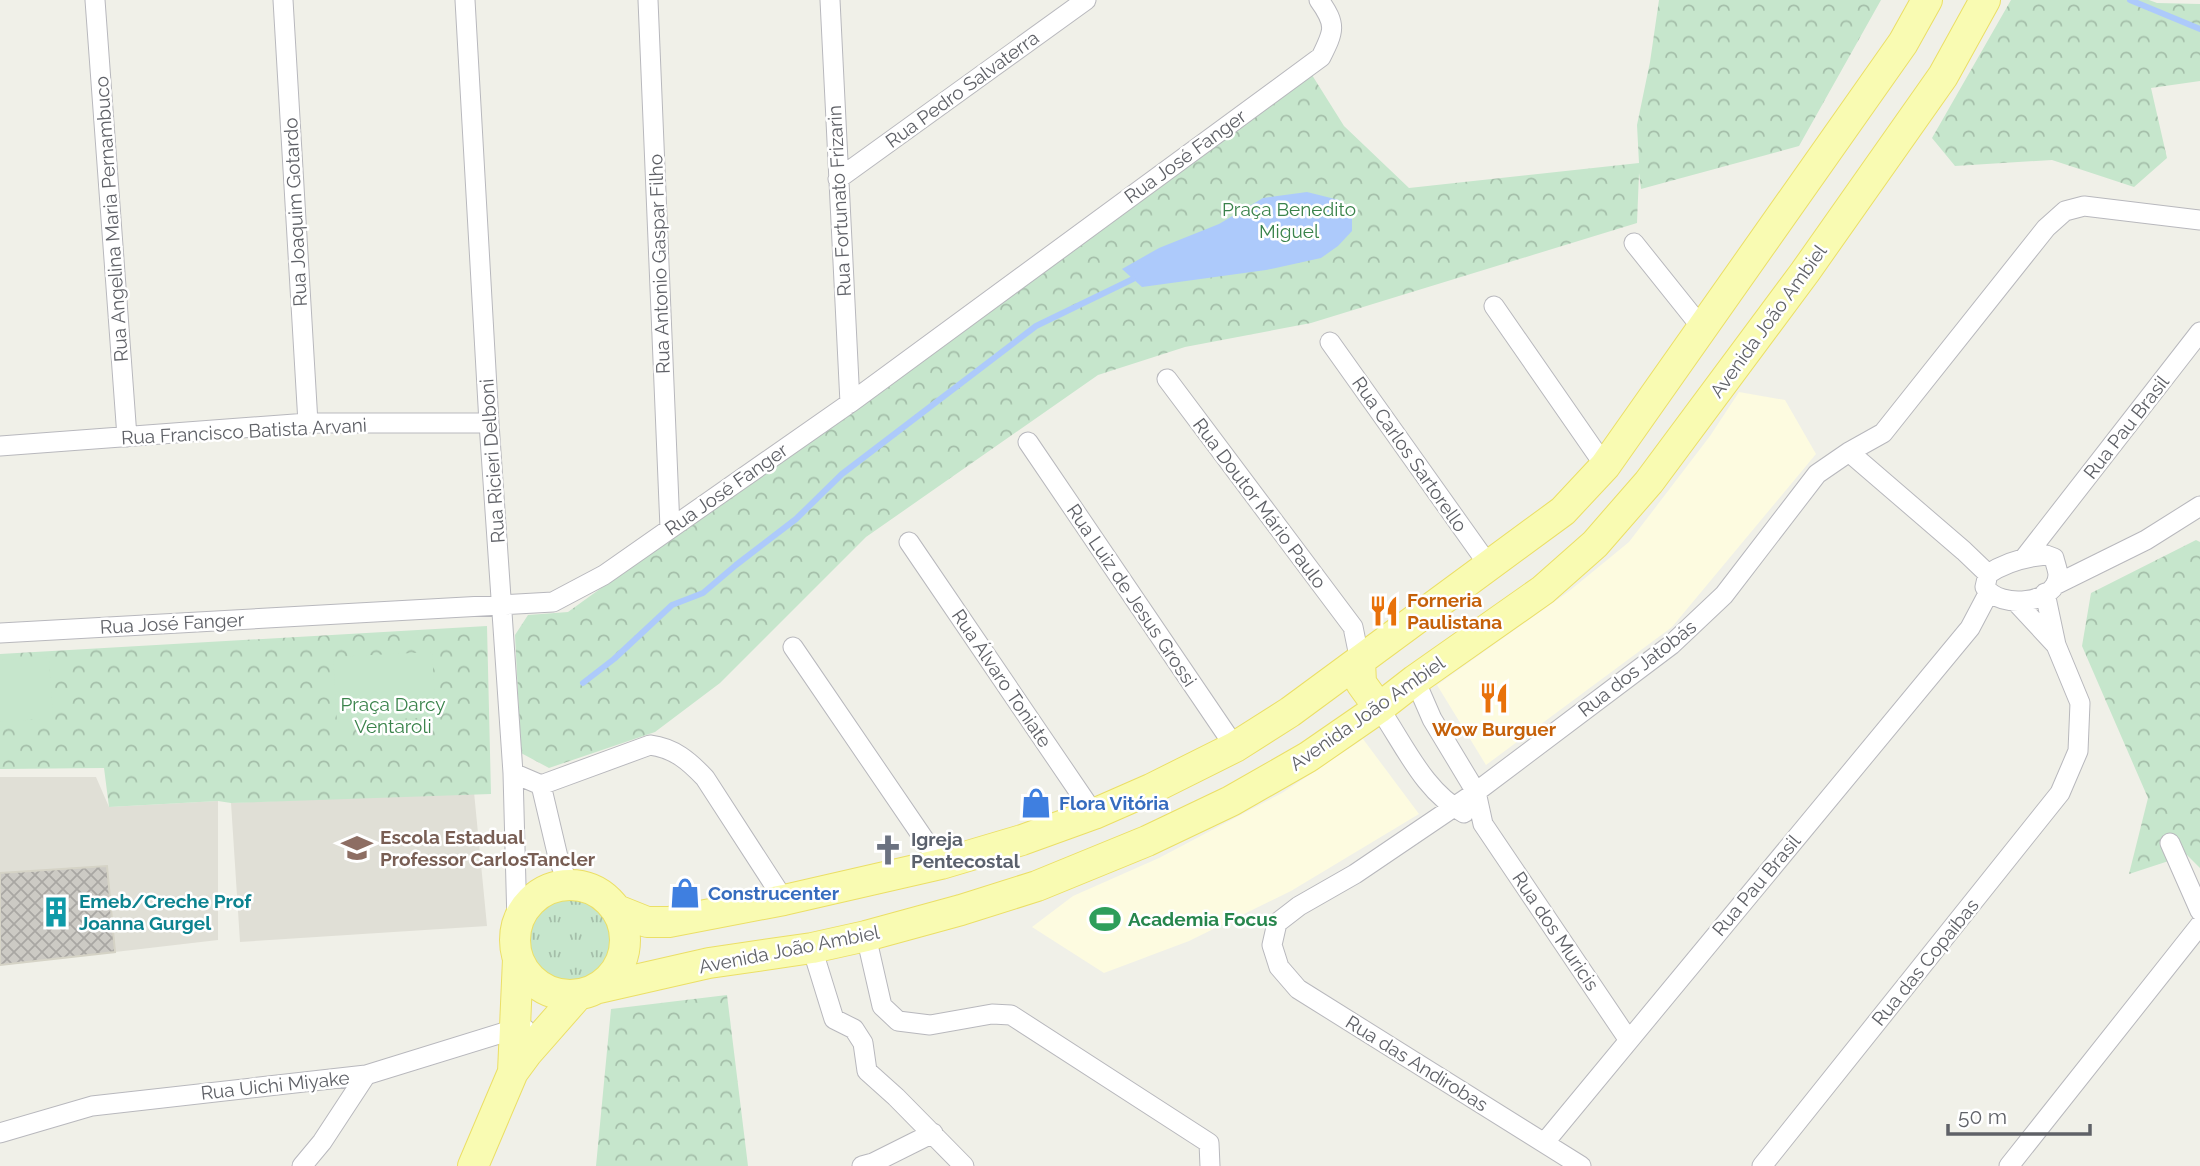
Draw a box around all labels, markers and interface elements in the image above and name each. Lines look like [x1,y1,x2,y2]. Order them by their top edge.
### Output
street label: Rua Pedro Salvaterra [881,26,1043,152]
street label: Rua Angelina Maria Pernambuco [90,75,132,363]
street label: Rua José Fanger [1120,104,1250,207]
street label: Rua Fortunato Frizarin [823,105,855,297]
street label: Rua Joaquim Gotardo [279,117,311,307]
street label: Rua Antonio Gaspar Filho [644,154,674,374]
park label: Praça Benedito Miguel [1222,198,1356,242]
street label: Avenida João Ambiel [1705,240,1831,402]
street label: Rua Pau Brasil [2079,370,2174,483]
street label: Rua Carlos Sartorello [1348,372,1472,536]
street label: Rua Ricieri Delboni [475,378,509,544]
street label: Rua Francisco Batista Arvani [121,414,367,448]
street label: Rua Doutor Mário Paulo [1189,414,1331,592]
street label: Rua José Fanger [660,438,792,539]
street label: Rua Luiz de Jesus Grossi [1063,500,1201,690]
place label: Forneria Paulistana [1407,589,1502,633]
restaurant icon: Forneria Paulistana [1367,594,1401,628]
street label: Rua Álvaro Toniate [948,605,1056,751]
street label: Rua José Fanger [99,608,245,638]
street label: Rua dos Jatobás [1574,615,1700,721]
street label: Avenida João Ambiel [1286,651,1449,775]
restaurant icon: Wow Burguer [1477,681,1511,715]
park label: Praça Darcy Ventaroli [340,693,446,737]
place label: Wow Burguer [1432,718,1557,740]
shop icon: Flora Vitória [1019,786,1053,820]
place label: Flora Vitória [1059,792,1169,814]
place label: Escola Estadual Professor CarlosTancler [380,826,596,870]
place label: Igreja Pentecostal [911,828,1021,872]
street label: Rua Pau Brasil [1707,829,1805,940]
school or university icon: Escola Estadual Professor CarlosTancler [340,831,374,865]
church icon: Igreja Pentecostal [871,833,905,867]
street label: Rua dos Muricis [1508,867,1604,995]
shop icon: Construcenter [668,876,702,910]
place label: Construcenter [708,882,840,904]
place label: Emeb/Creche Prof Joanna Gurgel [79,890,252,934]
street label: Rua das Copaíbas [1867,894,1983,1030]
building icon: Emeb/Creche Prof Joanna Gurgel [39,895,73,929]
sports icon: Academia Focus [1088,902,1122,936]
place label: Academia Focus [1128,908,1277,930]
street label: Avenida João Ambiel [697,921,882,977]
street label: Rua das Andirobas [1342,1010,1492,1116]
street label: Rua Uichi Miyake [199,1066,351,1104]
scale bar [1948,1092,2090,1136]
text: 50 m [1958,1104,2007,1129]

